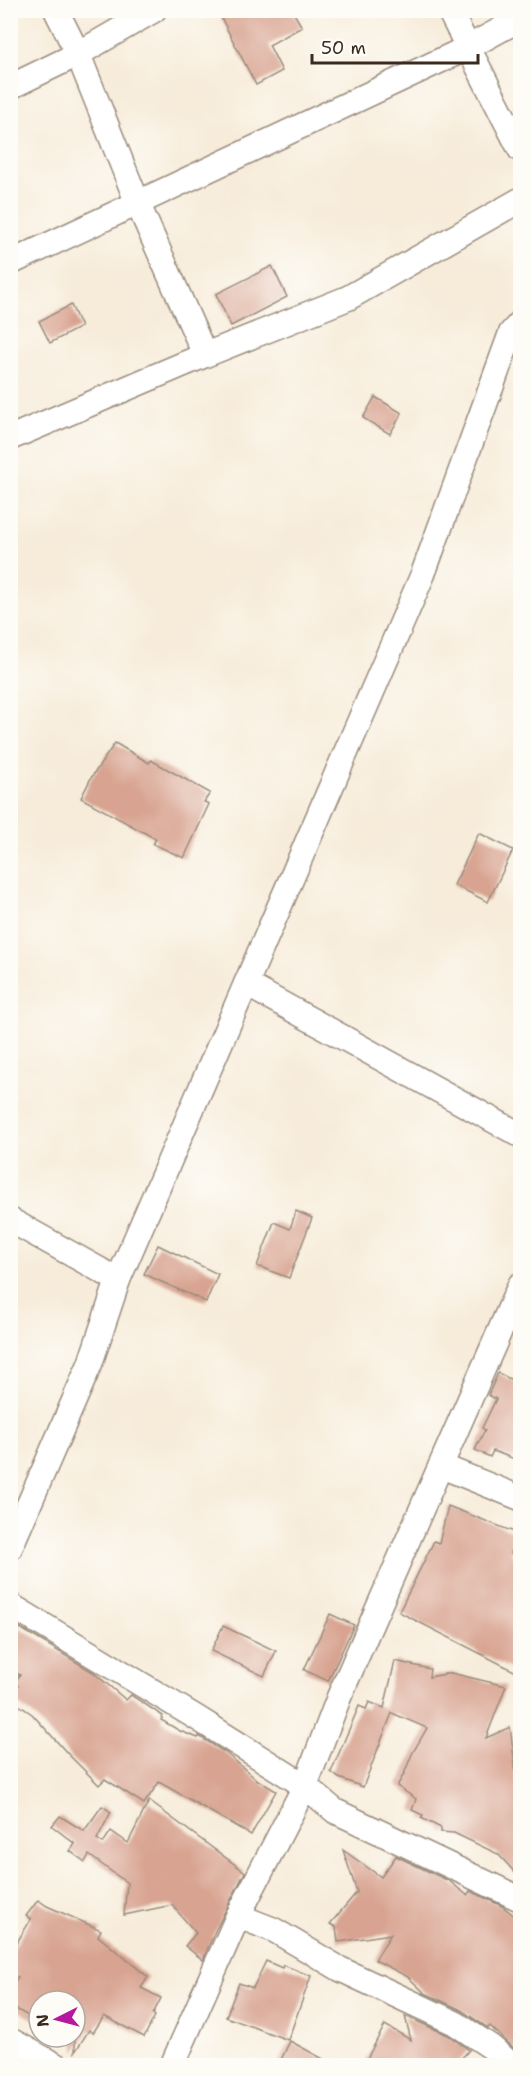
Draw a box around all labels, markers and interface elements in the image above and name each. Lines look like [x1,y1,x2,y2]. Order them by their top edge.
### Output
scale bar [312,27,478,65]
text: 50 m [321,36,366,60]
north arrow [27,1989,87,2049]
text: N [31,2013,54,2028]

